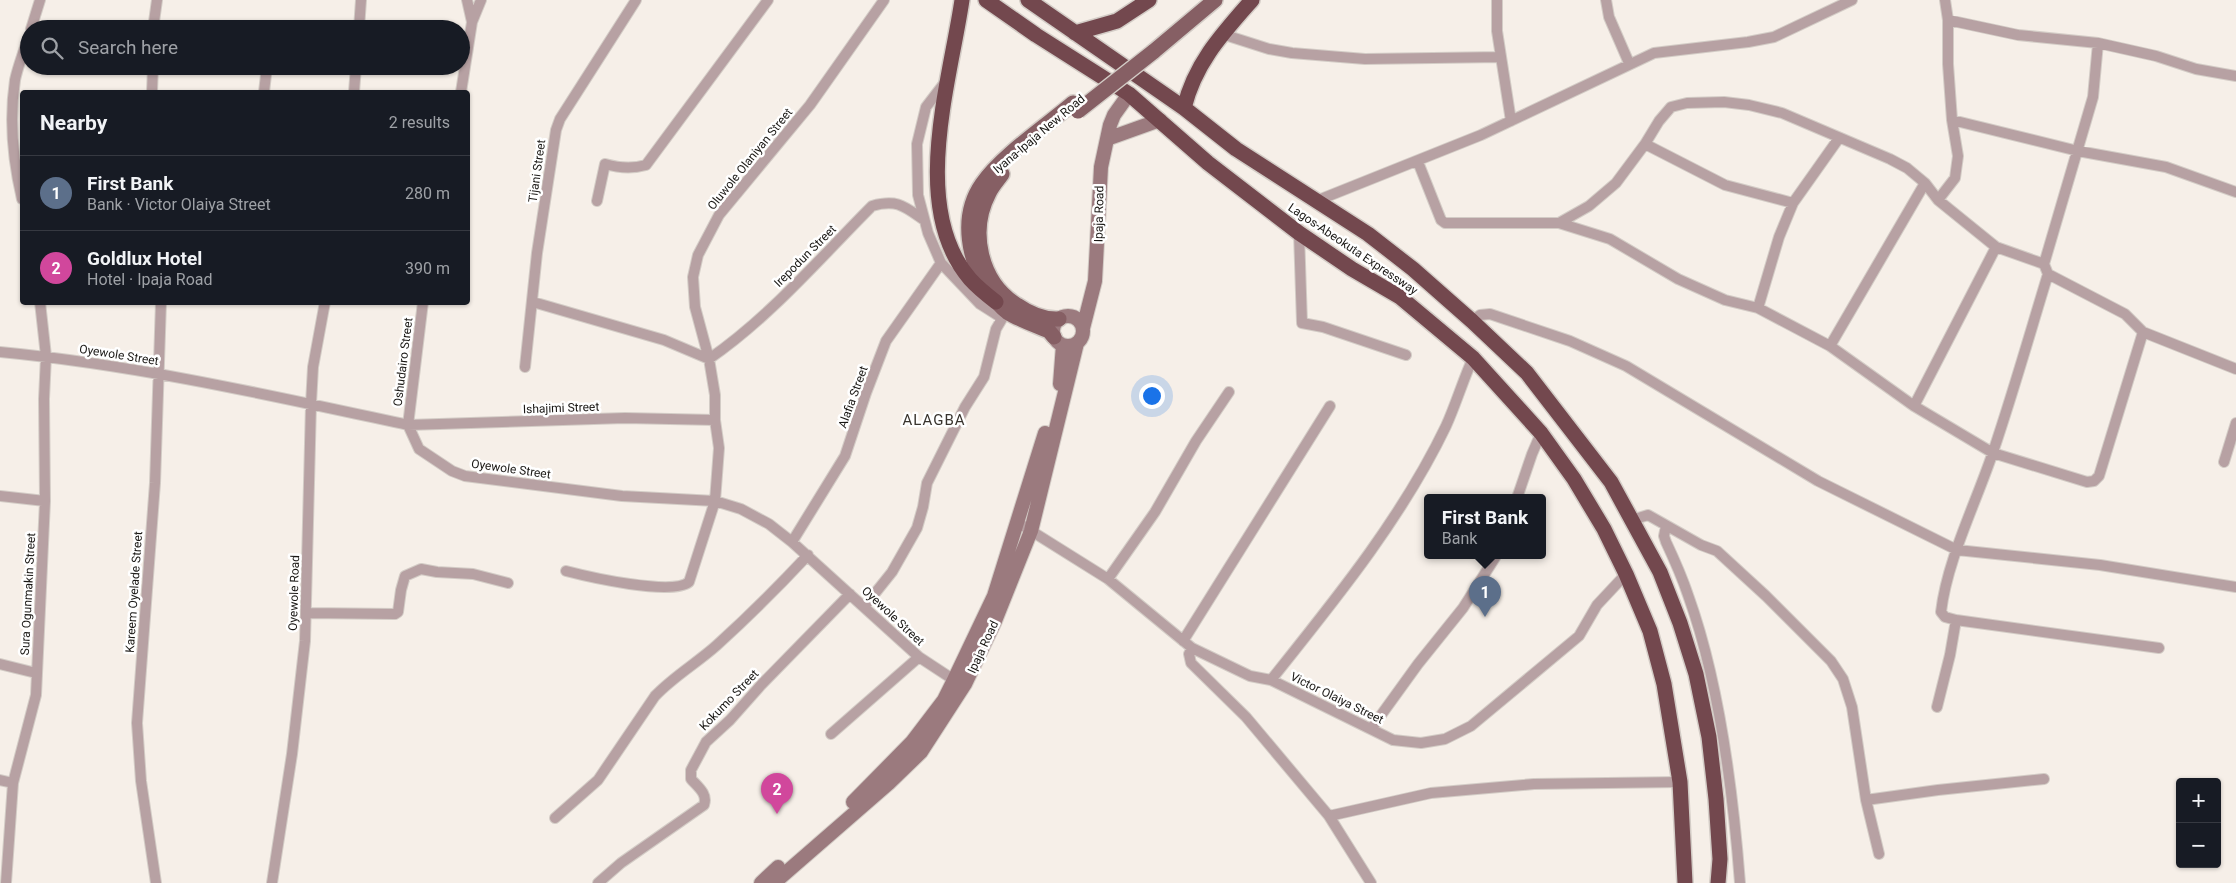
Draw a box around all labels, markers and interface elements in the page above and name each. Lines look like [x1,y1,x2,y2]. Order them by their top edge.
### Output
search box [20,20,470,75]
icon: search [38,34,66,62]
text: Search here [78,36,178,59]
street label: Iyana-Ipaja New Road [990,92,1088,176]
street label: Oluwole Olaniyan Street [705,105,795,213]
text: Nearby [40,111,107,135]
text: 2 results [389,113,450,132]
street label: Tijani Street [526,138,548,203]
text: First Bank [87,172,173,195]
text: 1 [51,184,61,203]
text: 280 m [405,184,450,203]
street label: Ipaja Road [1092,186,1106,242]
text: Bank · Victor Olaiya Street [87,195,271,214]
street label: Lagos-Abeokuta Expressway [1286,200,1421,298]
street label: Irepodun Street [771,222,839,290]
text: Goldlux Hotel [87,247,202,270]
text: 2 [51,259,61,278]
text: 390 m [405,259,450,278]
text: Hotel · Ipaja Road [87,270,213,289]
street label: Oshudairo Street [391,317,415,407]
street label: Oyewole Street [78,342,160,368]
street label: Alafia Street [835,364,871,430]
your location [1139,383,1165,409]
street label: Ishajimi Street [523,400,600,416]
district label: ALAGBA [902,411,966,429]
street label: Oyewole Street [470,457,552,482]
popup [1424,494,1546,559]
text: First Bank [1442,506,1528,529]
text: Bank [1442,529,1477,548]
street label: Kareem Oyelade Street [123,531,145,653]
street label: Sura Ogunmakin Street [18,532,38,656]
street label: Oyewole Road [286,555,302,631]
pin: 1 [1469,576,1501,617]
street label: Oyewole Street [859,584,927,648]
street label: Ipaja Road [965,618,1001,676]
street label: Kokumo Street [697,667,761,733]
street label: Victor Olaiya Street [1288,669,1386,727]
pin: 2 [761,773,793,814]
map controls [2176,778,2221,868]
button: + [2176,778,2221,823]
button: − [2176,823,2221,868]

